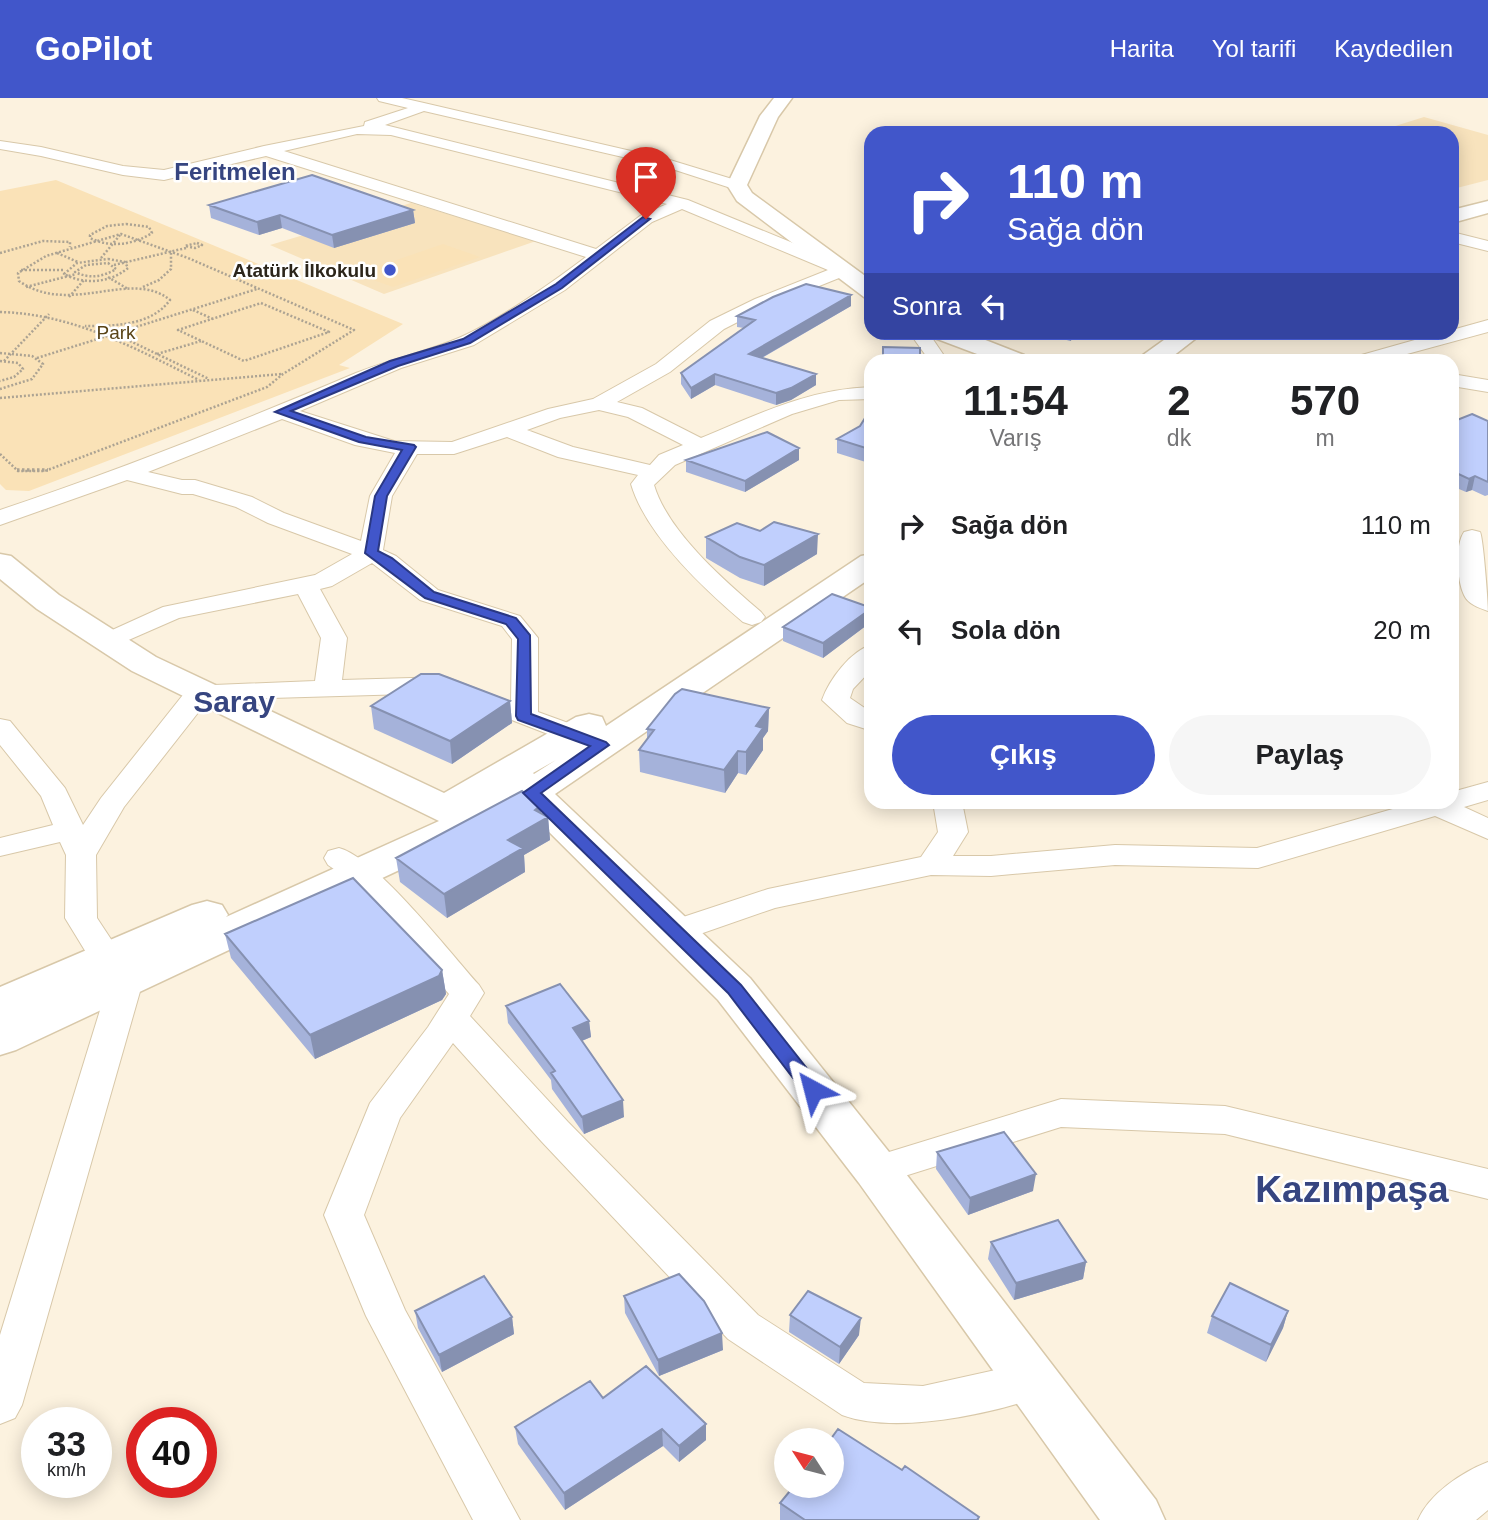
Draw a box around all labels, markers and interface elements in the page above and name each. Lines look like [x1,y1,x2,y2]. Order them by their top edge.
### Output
text: GoPilot [35,30,152,67]
text: Harita [1110,35,1174,62]
text: Yol tarifi [1212,35,1296,62]
text: Kaydedilen [1334,35,1453,62]
pin [616,147,676,219]
icon: right [892,154,983,245]
text: 110 m [1007,154,1143,208]
district label: Feritmelen [174,158,296,185]
icon: arrive [627,158,665,196]
text: Sağa dön [1007,211,1144,247]
place label: Atatürk İlkokulu [232,260,376,281]
marker: Atatürk İlkokulu [382,262,398,278]
icon: left [975,287,1013,325]
text: Sonra [892,291,961,321]
park label: Park [96,322,136,343]
text: 11:54 [963,377,1068,424]
text: 2 [1167,377,1191,424]
text: 570 [1290,377,1360,424]
text: Varış [989,425,1041,451]
text: dk [1167,425,1191,451]
text: m [1315,425,1335,451]
icon: right [892,507,930,545]
text: Sağa dön [951,510,1068,540]
text: 110 m [1361,510,1431,540]
icon: left [892,612,930,650]
text: Sola dön [951,615,1061,645]
text: 20 m [1373,615,1431,645]
district label: Saray [193,685,275,718]
button: Çıkış [892,715,1155,795]
button: Paylaş [1169,715,1431,795]
position arrow [776,1053,850,1127]
district label: Kazımpaşa [1255,1169,1449,1210]
speed limit sign: 40 [126,1407,217,1498]
text: 33 [47,1424,86,1463]
north arrow [774,1428,844,1498]
map controls [774,1428,844,1498]
text: km/h [47,1460,86,1480]

